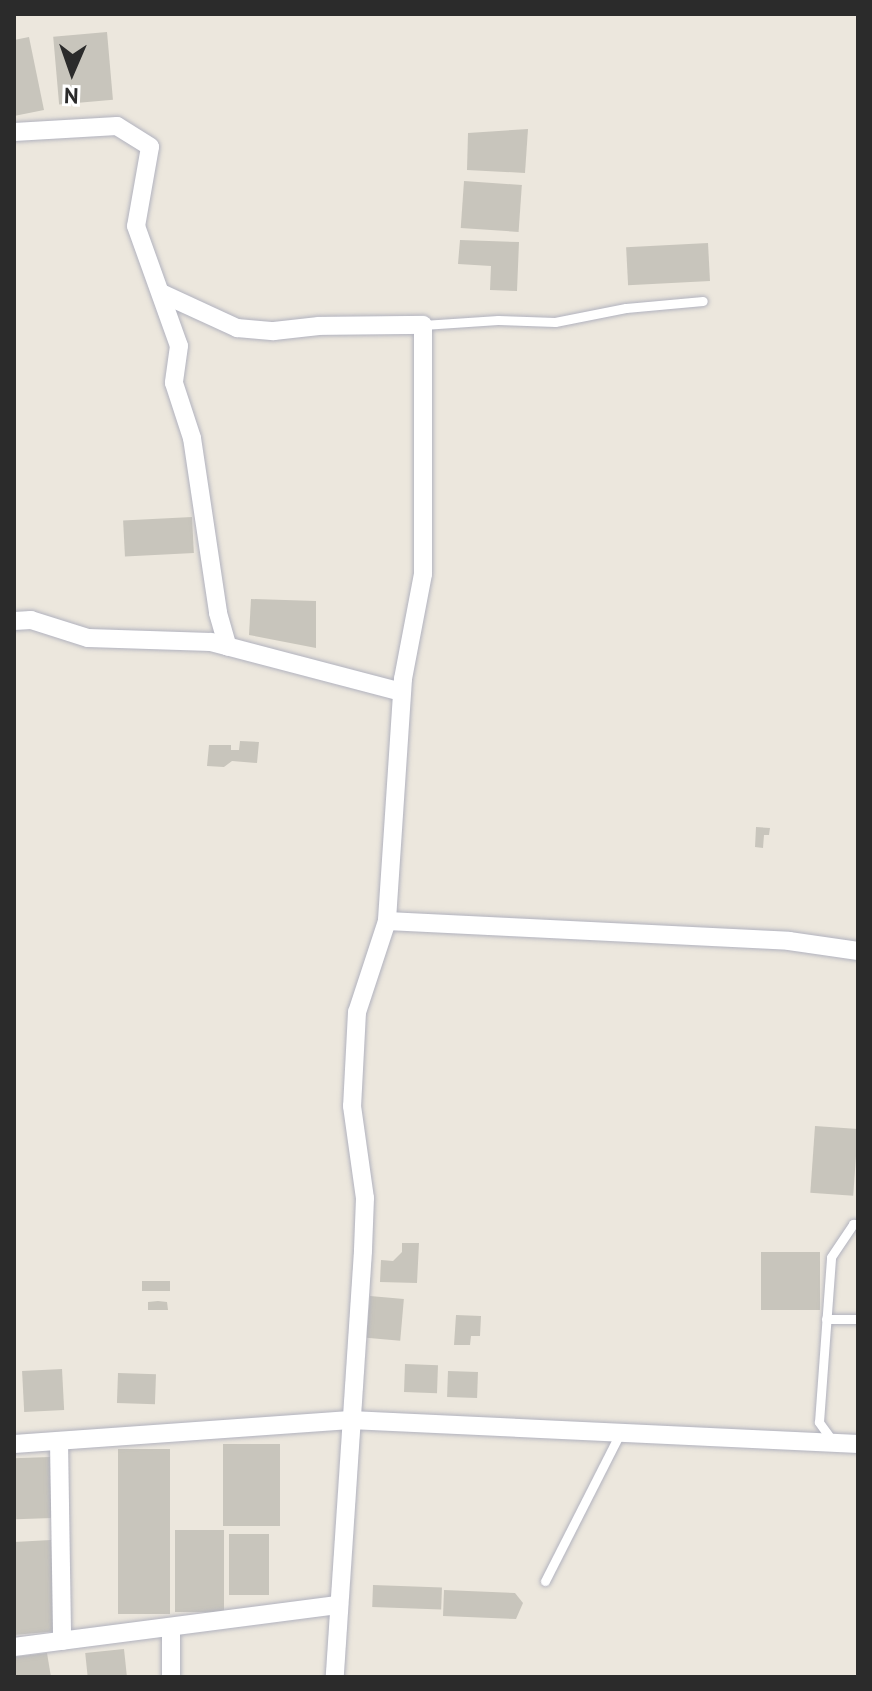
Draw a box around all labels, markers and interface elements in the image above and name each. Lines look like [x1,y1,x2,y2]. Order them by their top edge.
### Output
north arrow [32,32,112,112]
text: N [63,82,79,110]

